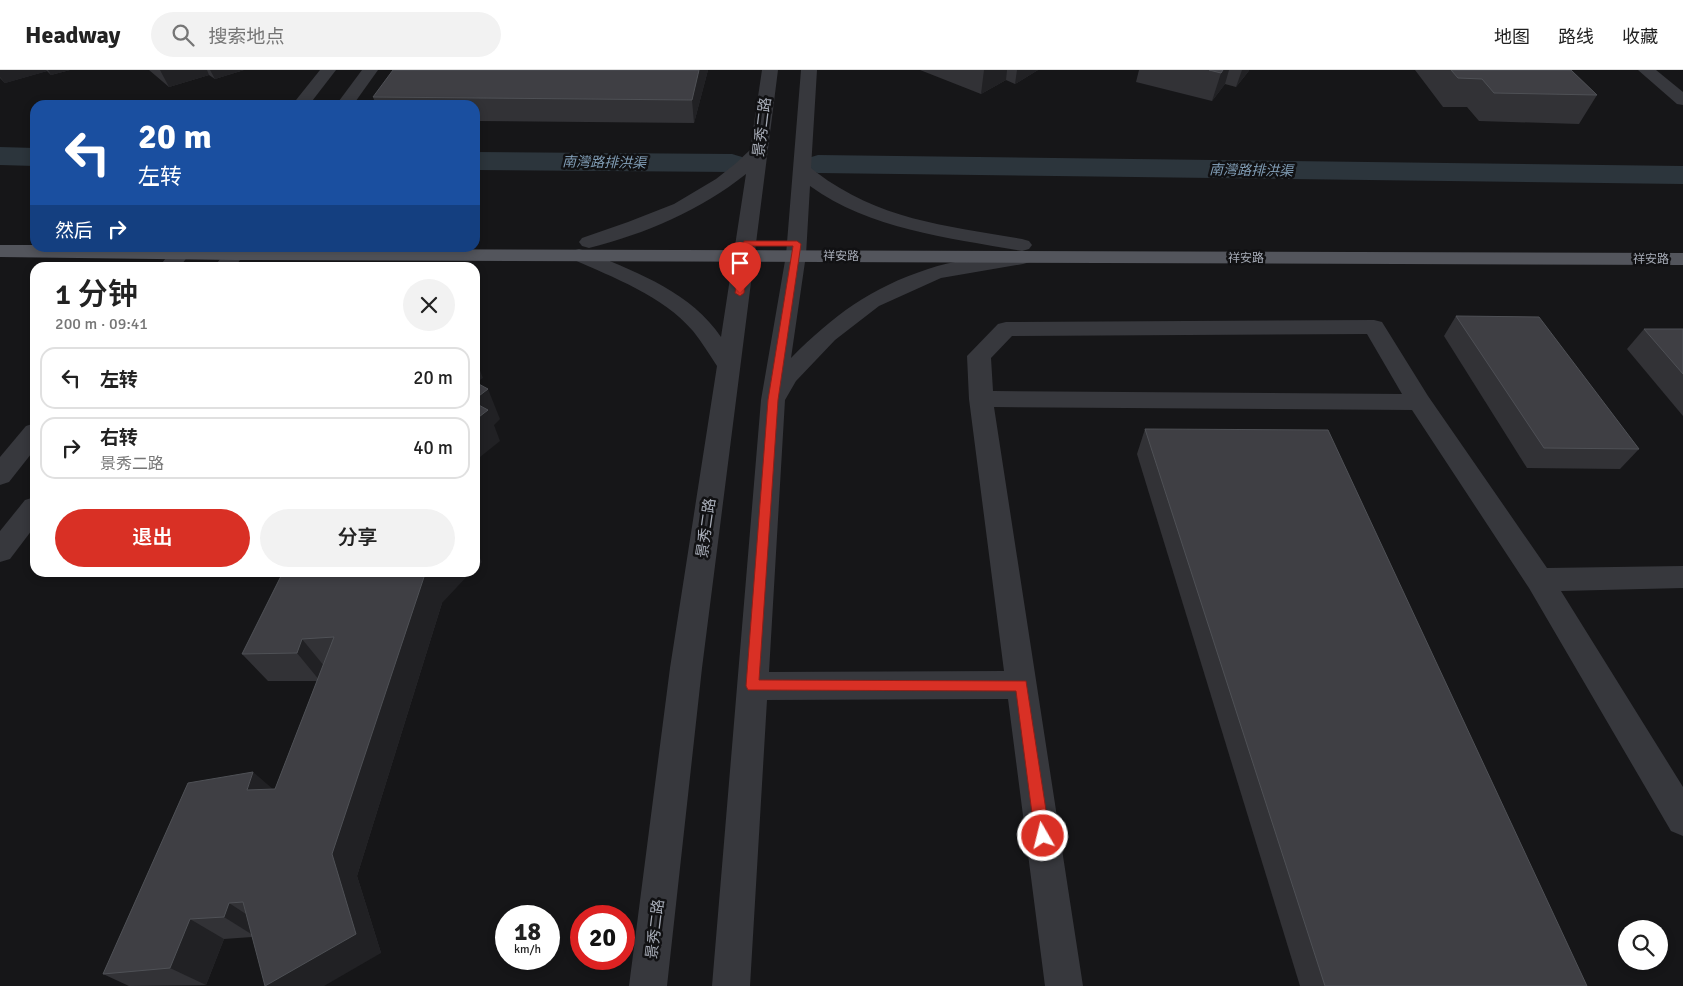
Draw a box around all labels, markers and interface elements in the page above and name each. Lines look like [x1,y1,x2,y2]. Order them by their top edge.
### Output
search box [151,12,501,57]
text: Headway [25,20,121,50]
icon: search [169,21,197,49]
text: 搜索地点 [209,25,285,49]
text: 地图 [1494,26,1530,48]
text: 路线 [1558,26,1594,48]
text: 收藏 [1622,26,1658,48]
street label: 景秀二路 [749,96,775,158]
text: 20 m [138,115,212,158]
icon: left [55,120,120,185]
water label: 南灣路排洪渠 [562,153,648,172]
water label: 南灣路排洪渠 [1209,161,1295,180]
text: 左转 [138,163,182,190]
icon: right [103,215,131,243]
text: 然后 [55,219,93,243]
pin [719,242,761,293]
icon: arrive [726,249,754,277]
street label: 祥安路 [823,249,859,264]
street label: 祥安路 [1228,251,1264,266]
street label: 祥安路 [1633,252,1669,267]
text: 1 分钟 [55,276,138,313]
button: close [403,279,455,331]
text: 200 m · 09:41 [55,314,148,334]
icon: left [57,364,85,392]
text: 20 m [413,366,453,390]
text: 左转 [100,368,138,392]
text: 右转 [100,426,138,450]
icon: right [57,434,85,462]
text: 40 m [413,436,453,460]
text: 景秀二路 [100,454,164,474]
street label: 景秀二路 [693,497,719,559]
button: 退出 [55,509,250,567]
button: 分享 [260,509,455,567]
position arrow [1016,809,1068,861]
street label: 景秀二路 [642,898,668,960]
speed limit sign: 20 [570,905,635,970]
text: 18 [514,916,541,947]
map controls [1618,920,1668,970]
button: search [1618,920,1668,970]
text: km/h [514,942,541,957]

